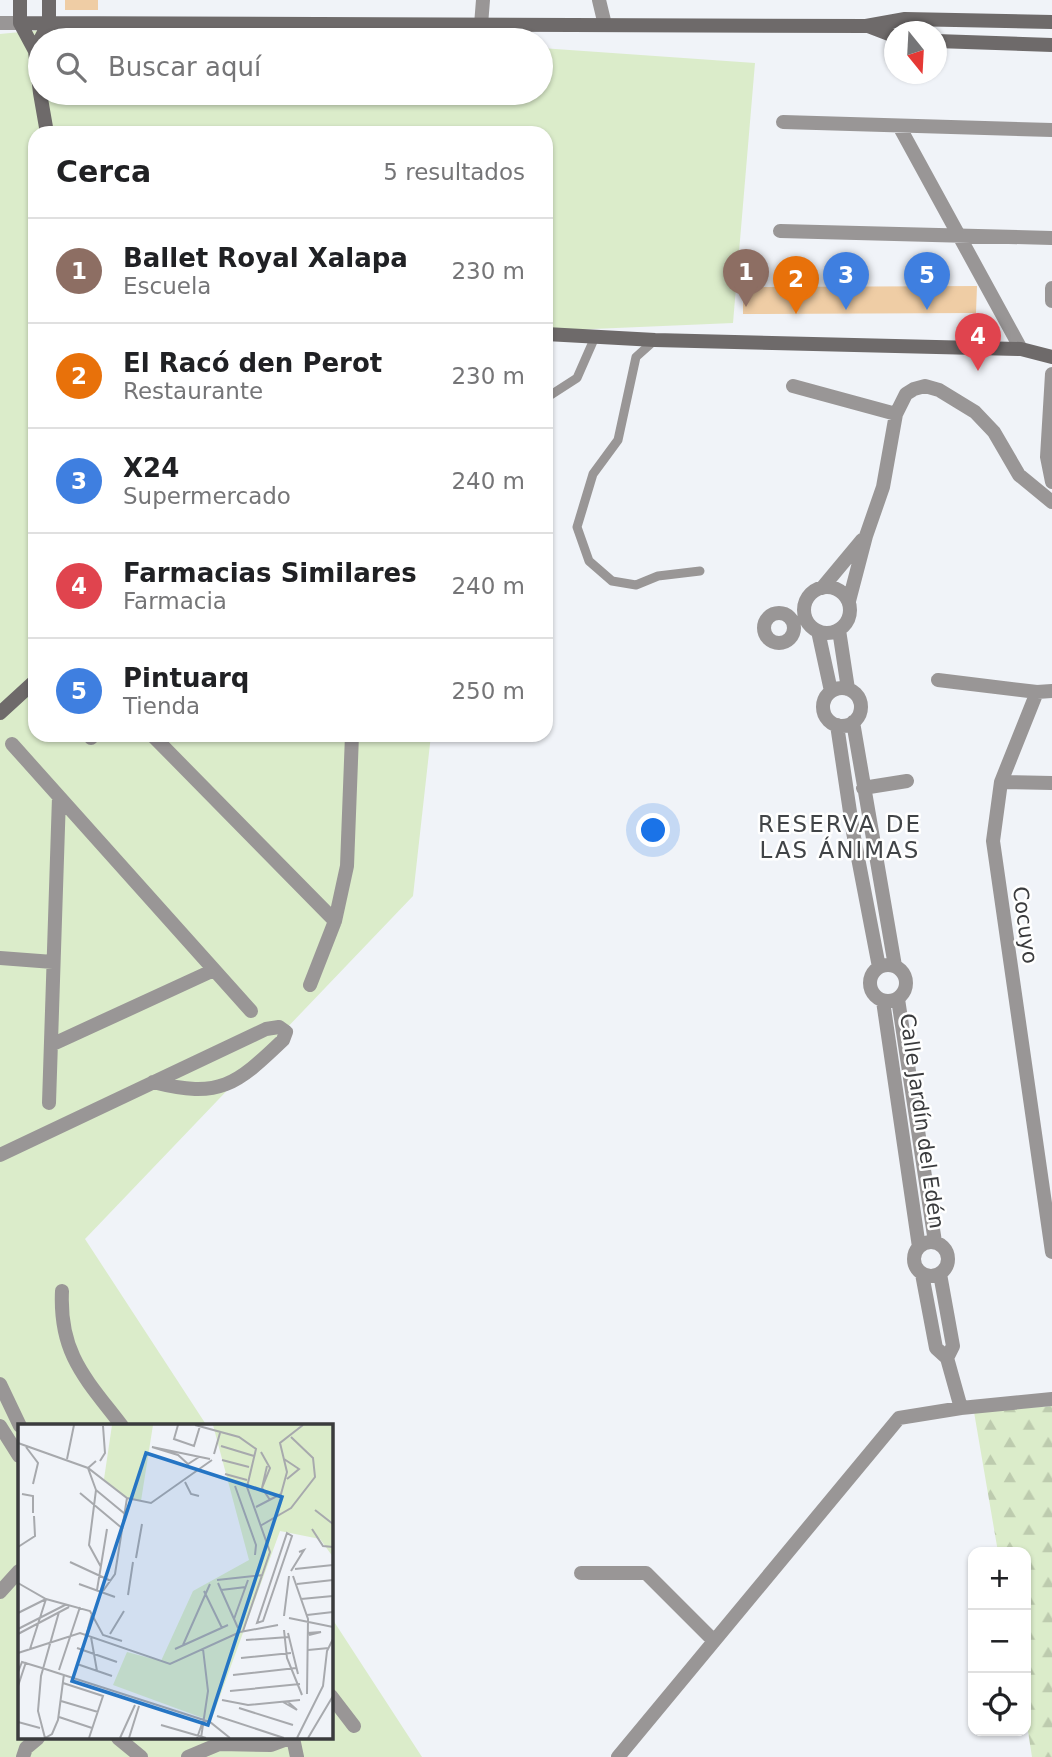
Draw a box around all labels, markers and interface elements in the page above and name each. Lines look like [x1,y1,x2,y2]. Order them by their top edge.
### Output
north arrow [884,21,947,84]
search box [28,28,553,105]
icon: search [52,48,90,86]
text: Buscar aquí [108,52,261,82]
text: Cerca [56,154,151,189]
text: 5 resultados [383,159,525,185]
text: Ballet Royal Xalapa [123,243,408,273]
pin: 1 [723,249,769,307]
pin: 3 [823,252,869,310]
pin: 5 [904,252,950,310]
pin: 2 [773,256,819,314]
text: 1 [71,258,87,284]
text: 230 m [451,258,525,284]
text: Escuela [123,273,211,299]
pin: 4 [955,313,1001,371]
text: El Racó den Perot [123,348,382,378]
text: 2 [71,363,87,389]
text: 230 m [451,363,525,389]
text: Restaurante [123,378,263,404]
text: X24 [123,453,179,483]
text: 3 [71,468,87,494]
text: 240 m [451,468,525,494]
text: Supermercado [123,483,291,509]
text: Farmacias Similares [123,558,417,588]
text: 4 [71,573,87,599]
text: 240 m [451,573,525,599]
text: Farmacia [123,588,227,614]
text: Pintuarq [123,663,249,693]
text: 5 [71,678,87,704]
text: 250 m [451,678,525,704]
text: Tienda [123,693,200,719]
district label: RESERVA DE LAS ÁNIMAS [758,811,922,863]
your location [636,813,670,847]
street label: Cocuyo [1008,885,1042,965]
street label: Calle Jardín del Edén [895,1012,949,1230]
inset map [18,1424,332,1740]
map controls [968,1547,1031,1736]
button: + [968,1547,1031,1610]
button: − [968,1610,1031,1673]
button: locate [968,1673,1031,1736]

